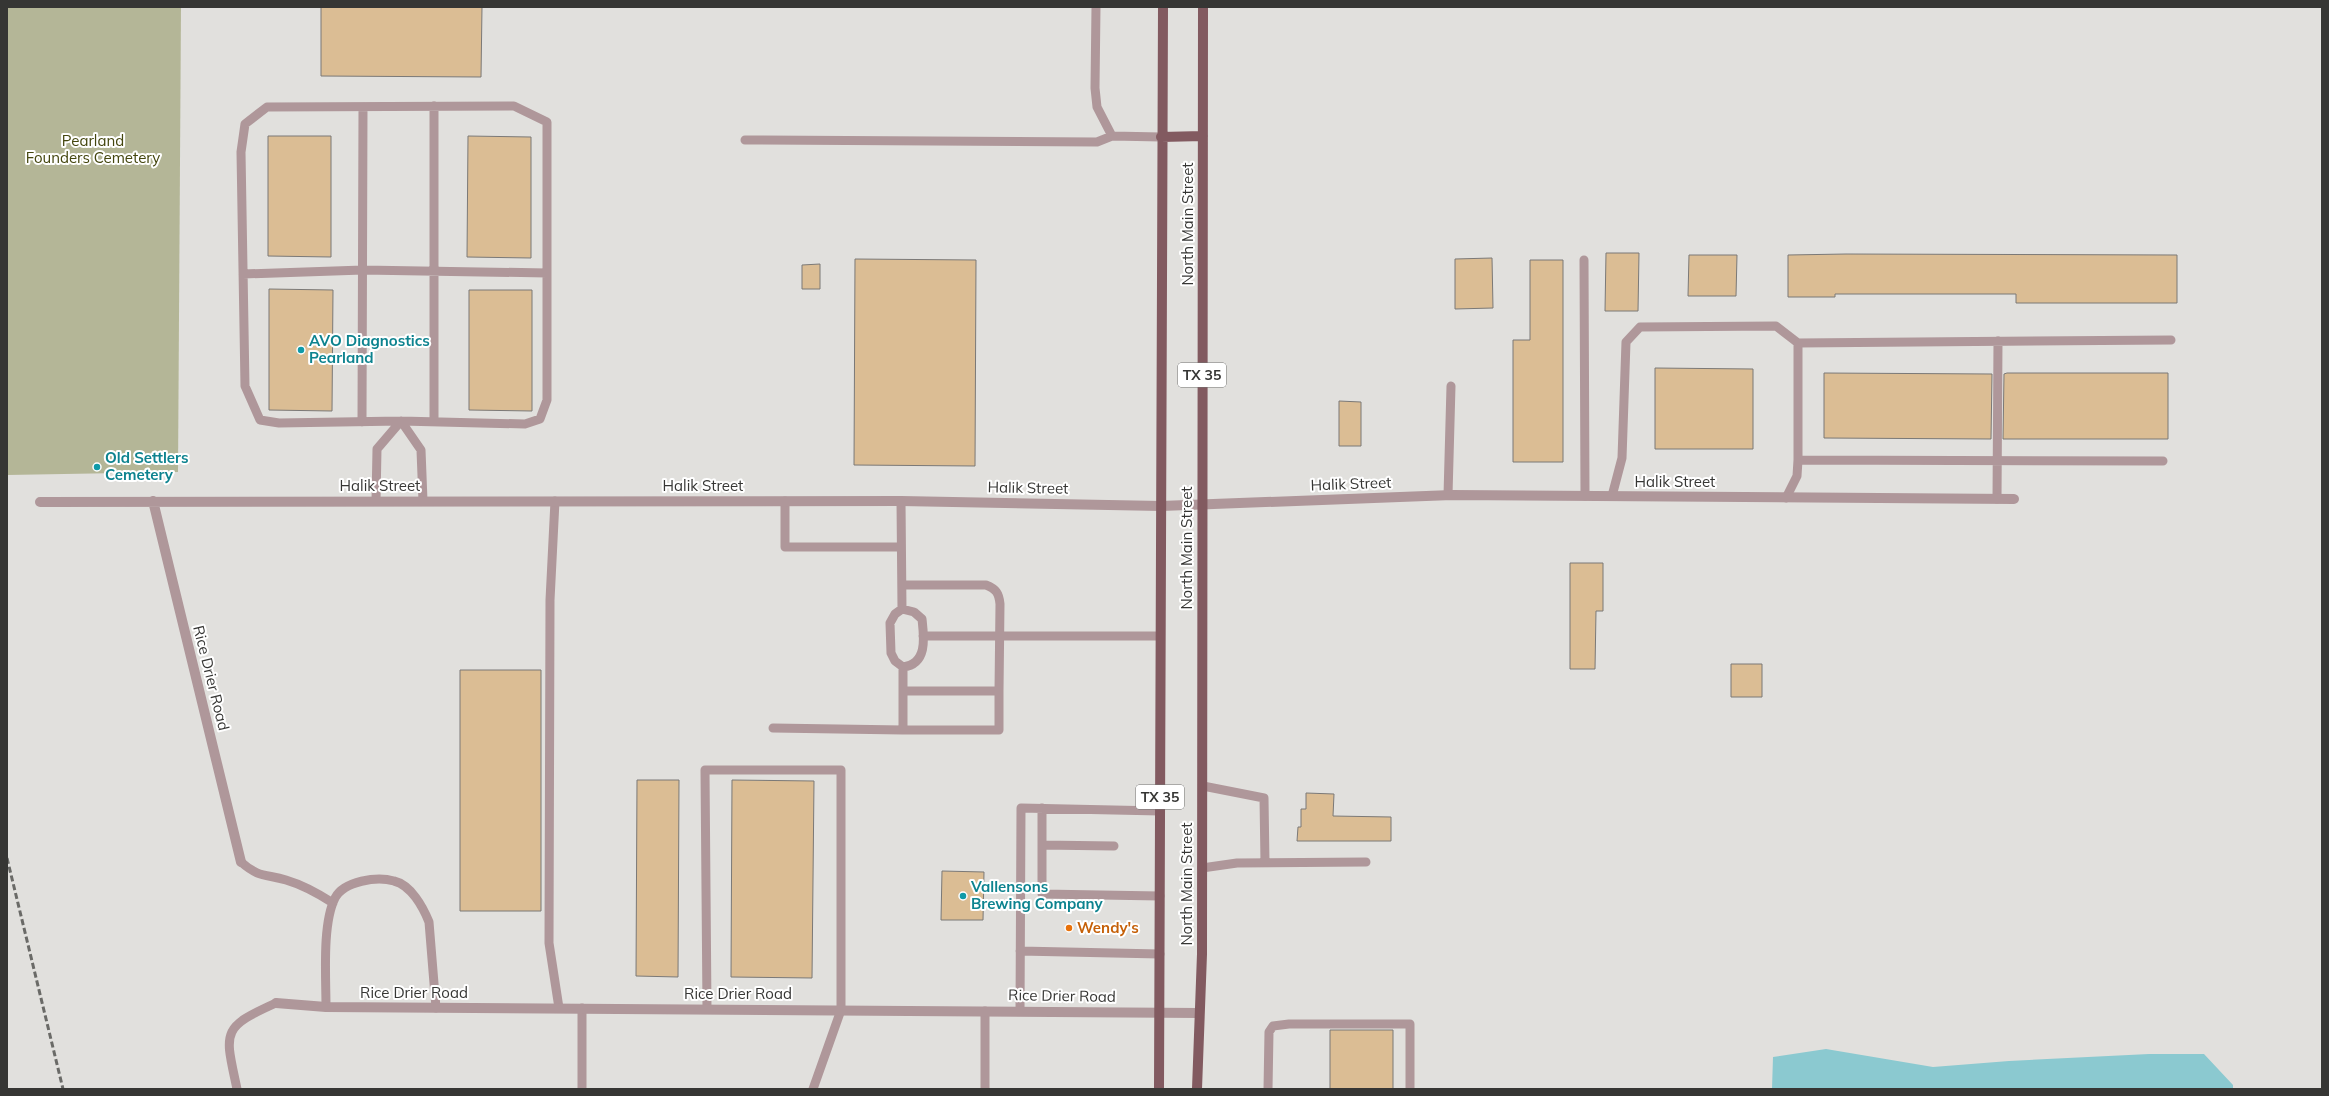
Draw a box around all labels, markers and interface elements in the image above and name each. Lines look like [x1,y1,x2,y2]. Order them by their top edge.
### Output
park label: Pearland Founders Cemetery [26,131,160,167]
street label: North Main Street [1178,162,1197,286]
place label: AVO Diagnostics Pearland [309,331,430,367]
marker: AVO Diagnostics Pearland [296,345,306,355]
road number: TX 35 [1178,363,1226,387]
place label: Old Settlers Cemetery [105,448,188,484]
marker: Old Settlers Cemetery [92,462,102,472]
street label: Halik Street [1635,472,1715,491]
street label: Halik Street [1310,473,1392,494]
street label: Halik Street [340,476,420,495]
street label: Halik Street [663,476,743,495]
street label: Halik Street [987,477,1069,498]
street label: North Main Street [1177,486,1196,610]
street label: Rice Drier Road [189,623,234,732]
road number: TX 35 [1136,785,1184,809]
street label: North Main Street [1177,822,1196,946]
place label: Vallensons Brewing Company [970,877,1104,913]
marker: Vallensons Brewing Company [958,891,968,901]
place label: Wendy's [1077,918,1139,937]
marker: Wendy's [1064,923,1074,933]
street label: Rice Drier Road [360,983,468,1002]
street label: Rice Drier Road [684,984,792,1003]
street label: Rice Drier Road [1008,985,1116,1006]

